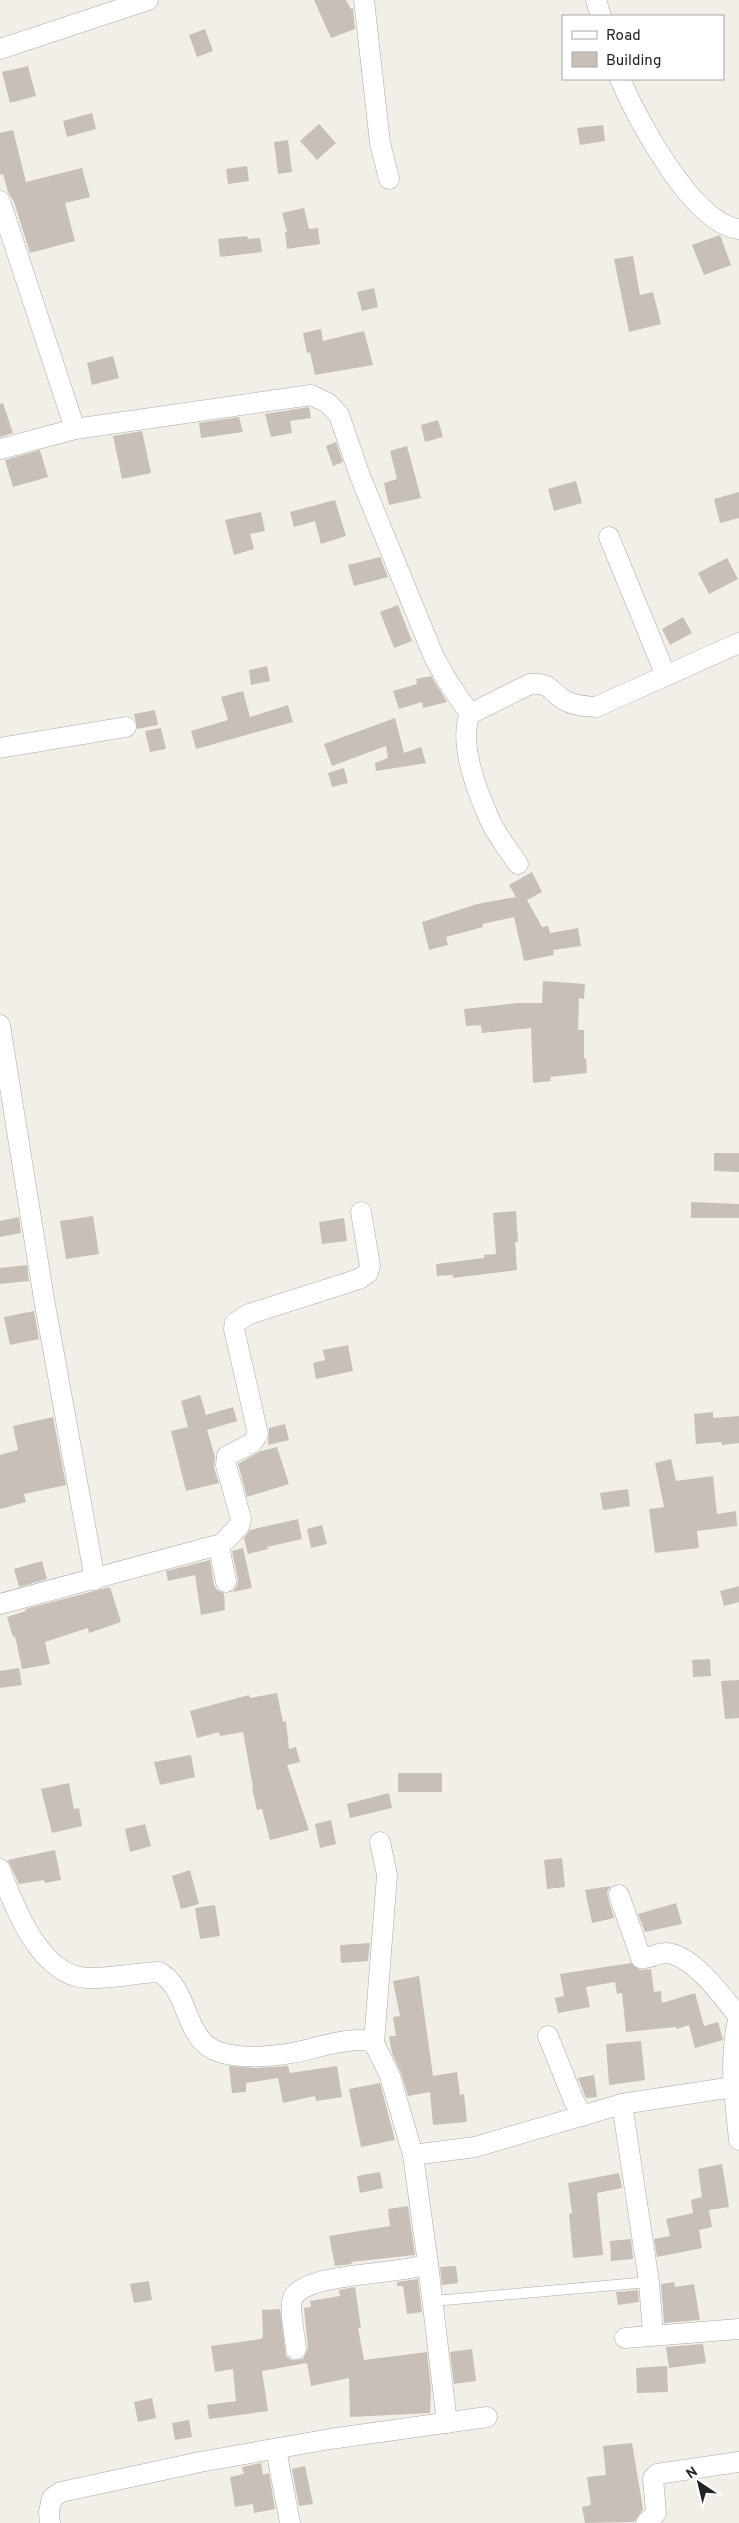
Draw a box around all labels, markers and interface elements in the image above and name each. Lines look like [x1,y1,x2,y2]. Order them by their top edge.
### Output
legend [562,15,724,80]
text: Road [606,27,641,46]
text: Building [606,52,661,71]
north arrow [674,2458,724,2508]
text: N [683,2464,701,2483]

